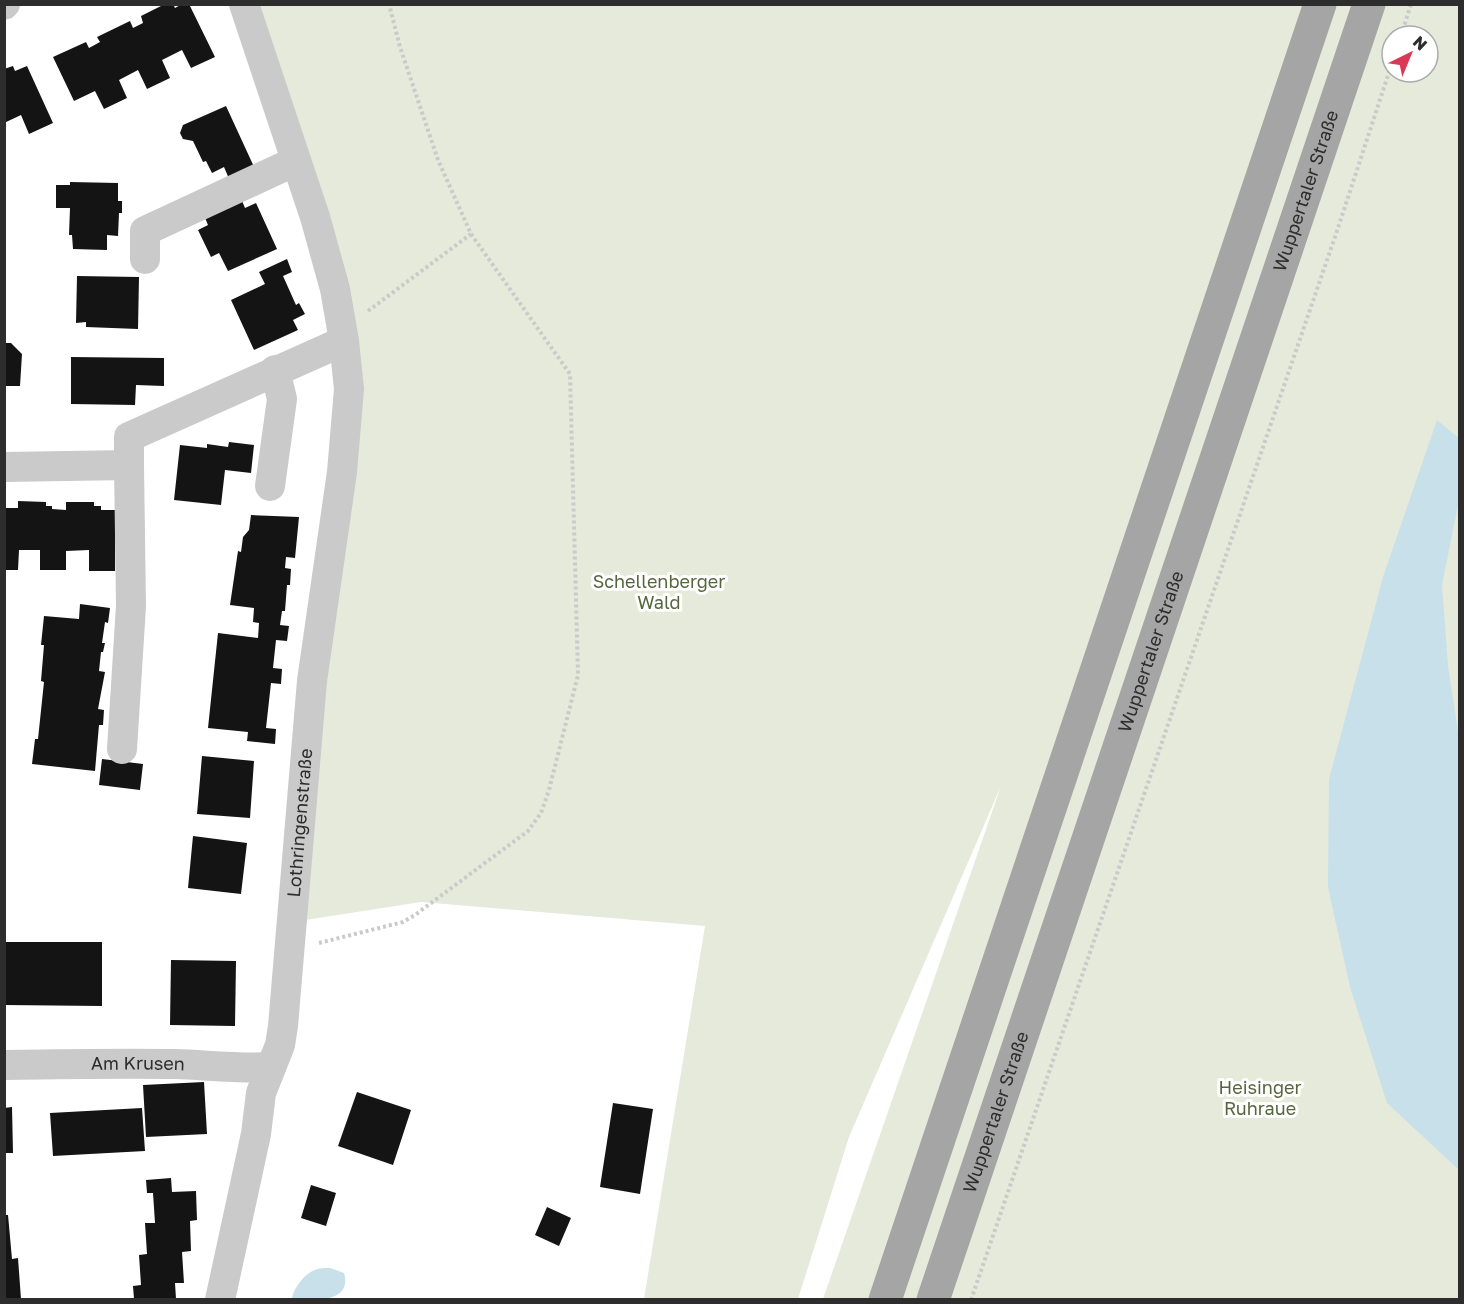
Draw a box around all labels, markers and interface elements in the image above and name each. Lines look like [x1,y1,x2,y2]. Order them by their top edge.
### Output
north arrow [1380,24,1440,84]
text: N [1409,32,1432,54]
street label: Wuppertaler Straße [1268,107,1342,274]
street label: Wuppertaler Straße [1113,568,1188,735]
park label: Schellenberger Wald [593,570,725,613]
street label: Lothringenstraße [282,747,316,898]
street label: Wuppertaler Straße [958,1028,1033,1196]
street label: Am Krusen [91,1052,185,1074]
park label: Heisinger Ruhraue [1219,1076,1301,1119]

